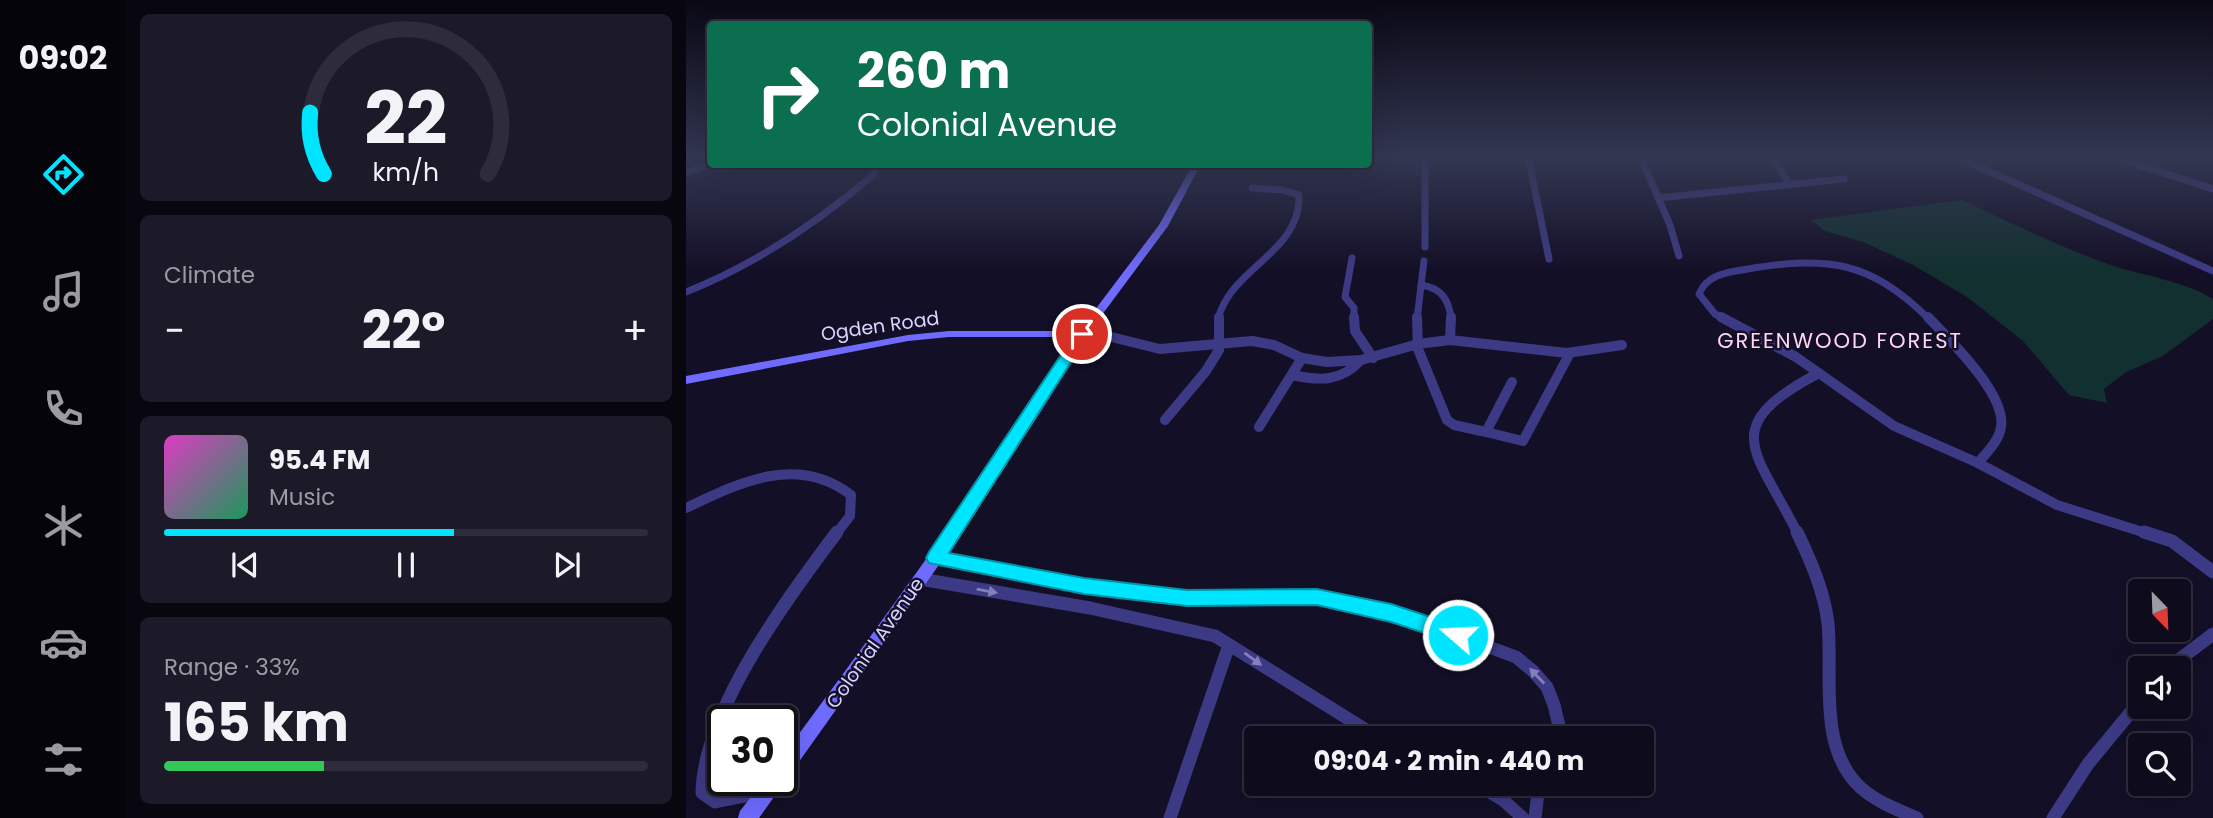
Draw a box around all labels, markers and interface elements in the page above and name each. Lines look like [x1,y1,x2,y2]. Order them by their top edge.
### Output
text: 09:02 [19,35,107,80]
text: 260 m [857,37,1010,105]
icon: right [742,49,833,140]
text: 22 [364,68,448,169]
text: Colonial Avenue [857,102,1117,147]
icon: directions [39,150,88,199]
text: km/h [373,154,439,189]
text: Climate [164,259,255,291]
icon: music [39,267,88,316]
text: 22° [362,294,445,367]
text: − [164,304,185,357]
text: + [622,304,648,357]
street label: Ogden Road [819,304,941,348]
pin [1052,304,1112,364]
icon: arrive [1063,315,1101,353]
district label: GREENWOOD FOREST [1717,326,1963,355]
icon: phone [39,384,88,433]
text: 95.4 FM [269,442,370,478]
text: Music [269,481,335,513]
icon: climate [39,501,88,550]
icon: previous [226,546,264,584]
icon: pause [387,546,425,584]
icon: next [548,546,586,584]
street label: Colonial Avenue [820,572,930,714]
north arrow [2128,579,2191,642]
map controls [2128,579,2191,796]
one-way arrow [976,586,998,597]
position arrow [1421,598,1495,672]
icon: car [39,618,88,667]
text: Range · 33% [164,651,300,683]
one-way arrow [1244,652,1262,666]
button: sound [2128,656,2191,719]
one-way arrow [1528,668,1545,685]
text: 165 km [164,686,349,759]
speed limit sign: 30 [707,705,798,796]
button: search [2128,733,2191,796]
icon: filters [39,735,88,784]
text: 09:04 · 2 min · 440 m [1314,743,1584,779]

